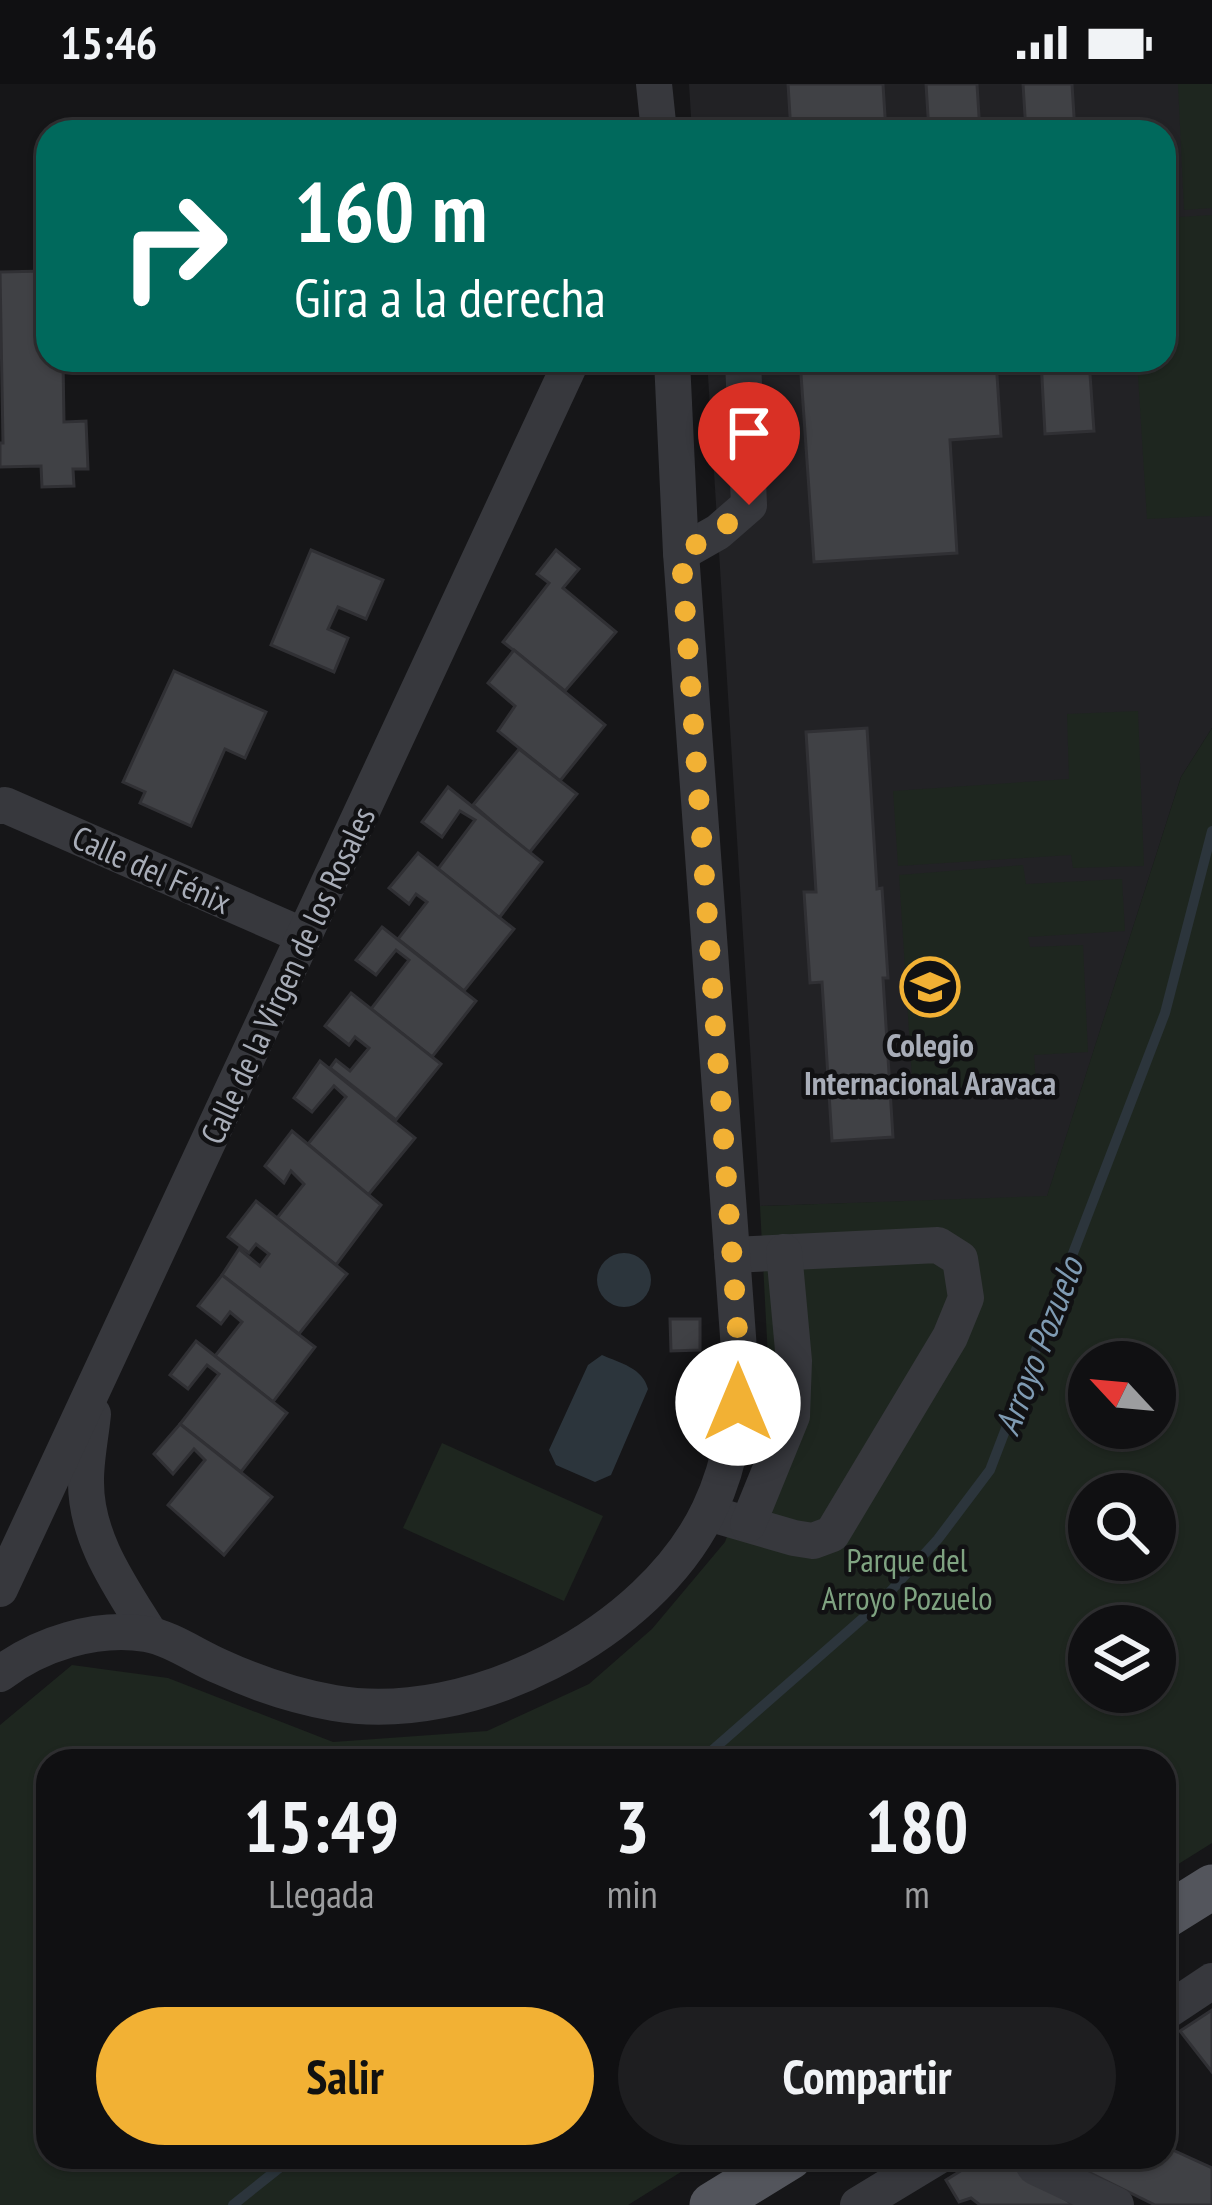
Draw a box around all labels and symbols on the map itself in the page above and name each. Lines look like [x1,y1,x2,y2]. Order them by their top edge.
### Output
pin [698,382,800,505]
street label: Calle de la Virgen de los Rosales [190,799,384,1151]
street label: Calle del Fénix [66,815,238,923]
school or university icon: Colegio Internacional Aravaca [899,956,961,1018]
place label: Colegio Internacional Aravaca [804,1023,1056,1104]
water label: Arroyo Pozuelo [983,1248,1094,1441]
position arrow [675,1340,801,1466]
north arrow [1068,1341,1176,1449]
park label: Parque del Arroyo Pozuelo [822,1538,992,1619]

